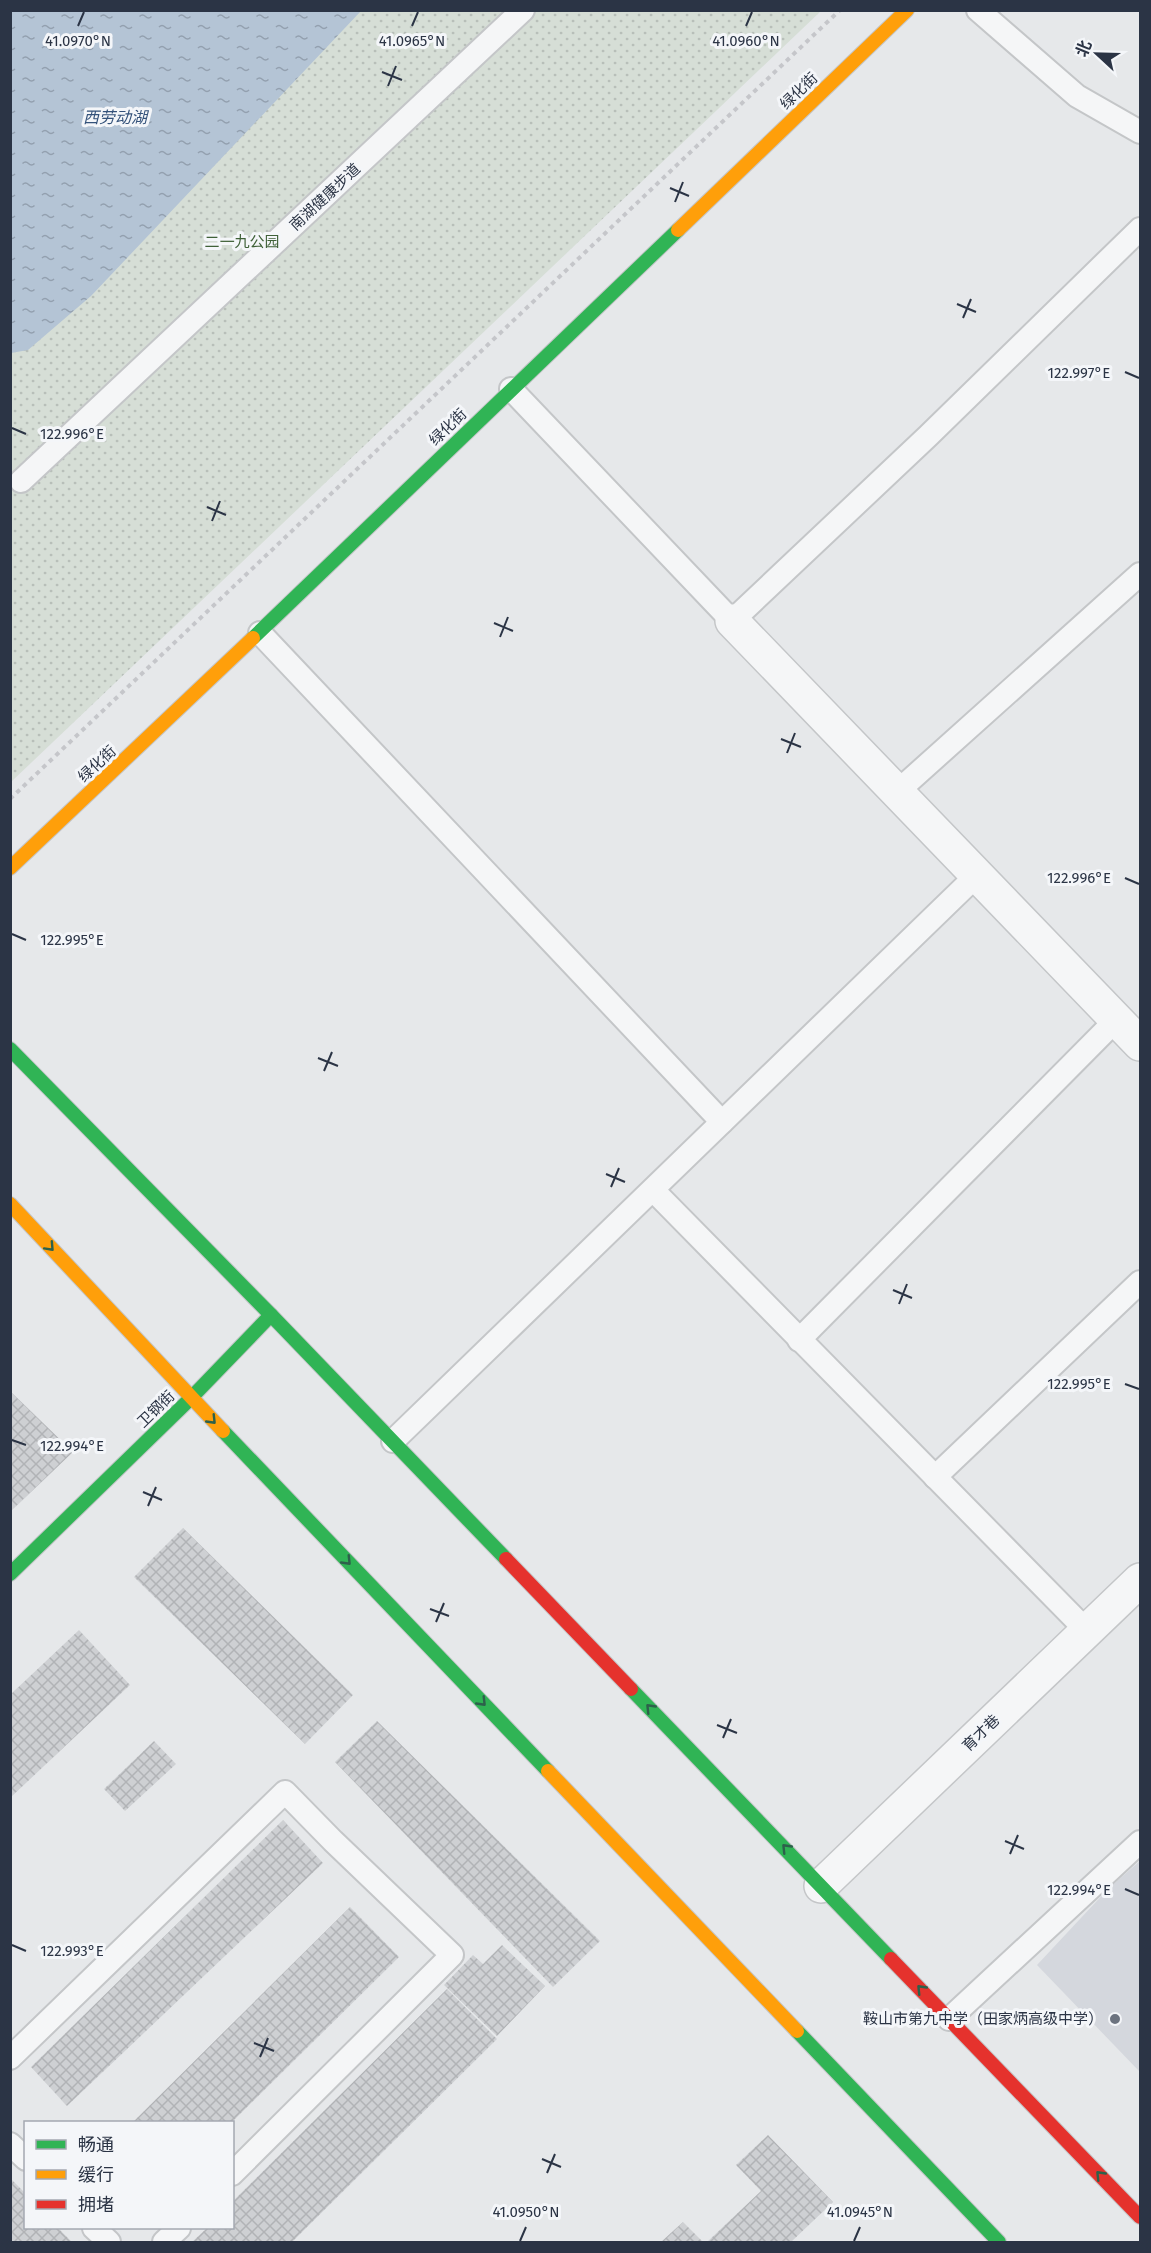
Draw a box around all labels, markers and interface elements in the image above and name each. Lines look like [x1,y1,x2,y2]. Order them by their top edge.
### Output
north arrow [1067,24,1127,84]
text: 41.0970°N [45,32,111,50]
text: 41.0965°N [379,32,445,50]
text: 41.0960°N [712,32,780,50]
text: 北 [1072,38,1095,60]
street label: 绿化街 [777,69,821,113]
water label: 西劳动湖 [83,108,150,127]
street label: 南湖健康步道 [286,160,364,234]
park label: 二一九公园 [204,233,280,251]
text: 122.997°E [1048,364,1110,382]
street label: 绿化街 [426,405,470,449]
text: 122.996°E [40,425,104,443]
street label: 绿化街 [74,742,120,786]
text: 122.996°E [1047,869,1111,887]
text: 122.995°E [40,931,104,949]
one-way arrow [43,1239,54,1250]
text: 122.995°E [1047,1375,1111,1393]
street label: 卫钢街 [134,1387,178,1431]
one-way arrow [205,1413,216,1424]
text: 122.994°E [40,1437,104,1455]
one-way arrow [340,1554,351,1564]
one-way arrow [474,1694,485,1705]
one-way arrow [647,1705,658,1716]
street label: 育才巷 [959,1711,1003,1755]
one-way arrow [782,1845,793,1856]
text: 122.994°E [1047,1881,1111,1899]
text: 122.993°E [40,1942,104,1960]
one-way arrow [917,1985,928,1996]
place label: 鞍山市第九中学（田家炳高级中学） [863,2010,1103,2028]
marker: 鞍山市第九中学（田家炳高级中学） [1108,2012,1122,2026]
legend [24,2121,234,2229]
text: 畅通 [78,2134,114,2156]
text: 缓行 [78,2164,114,2186]
one-way arrow [1096,2171,1107,2181]
text: 拥堵 [78,2194,114,2216]
text: 41.0950°N [492,2203,560,2221]
text: 41.0945°N [827,2203,893,2221]

